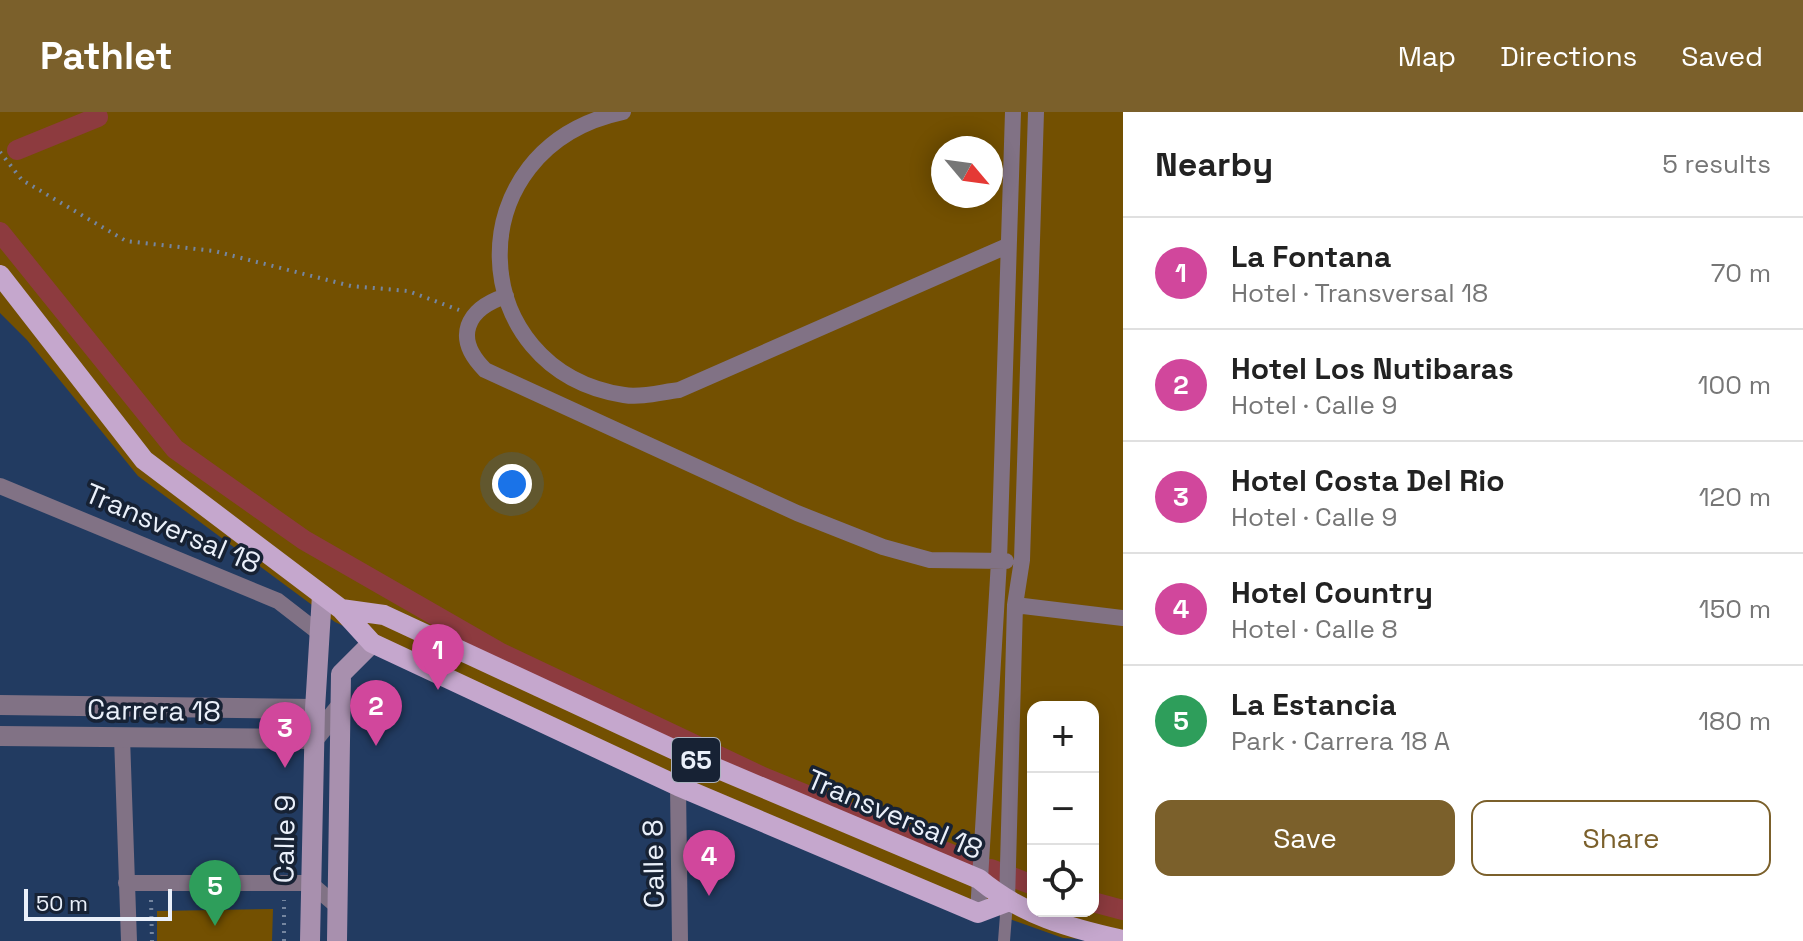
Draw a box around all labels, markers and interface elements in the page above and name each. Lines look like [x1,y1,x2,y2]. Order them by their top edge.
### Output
text: Pathlet [40,32,173,80]
text: Map [1398,38,1456,74]
text: Directions [1500,38,1637,74]
text: Saved [1681,38,1763,74]
north arrow [931,136,1003,208]
text: Nearby [1155,143,1273,186]
text: 5 results [1662,147,1771,181]
text: La Fontana [1231,237,1391,276]
text: 1 [1175,256,1187,290]
text: 70 m [1711,256,1771,290]
text: Hotel · Transversal 18 [1231,276,1488,310]
text: Hotel Los Nutibaras [1231,349,1514,388]
text: 2 [1173,368,1189,402]
text: 100 m [1698,368,1771,402]
text: Hotel · Calle 9 [1231,388,1397,422]
text: Hotel Costa Del Rio [1231,461,1505,500]
your location [492,464,532,504]
street label: Transversal 18 [80,475,266,581]
text: 3 [1173,480,1189,514]
text: 120 m [1699,480,1771,514]
text: Hotel · Calle 9 [1231,500,1397,534]
text: Hotel Country [1231,573,1433,612]
text: 4 [1173,592,1189,626]
text: 150 m [1699,592,1771,626]
text: Hotel · Calle 8 [1231,612,1398,646]
pin: 1 [412,624,464,690]
pin: 2 [350,680,402,746]
text: La Estancia [1231,685,1397,724]
street label: Carrera 18 [87,691,221,729]
map controls [1027,701,1099,917]
button: + [1027,701,1099,773]
pin: 3 [259,702,311,768]
text: 5 [1173,704,1189,738]
text: 180 m [1698,704,1771,738]
text: Park · Carrera 18 A [1231,724,1450,758]
road number: 65 [672,738,720,782]
street label: Transversal 18 [802,761,988,867]
button: − [1027,773,1099,845]
street label: Calle 9 [265,794,303,884]
button: Save [1155,800,1455,876]
button: Share [1471,800,1771,876]
street label: Calle 8 [634,819,672,909]
pin: 4 [683,830,735,896]
button: locate [1027,845,1099,917]
pin: 5 [189,860,241,926]
scale bar [24,885,172,921]
text: 50 m [36,889,88,917]

